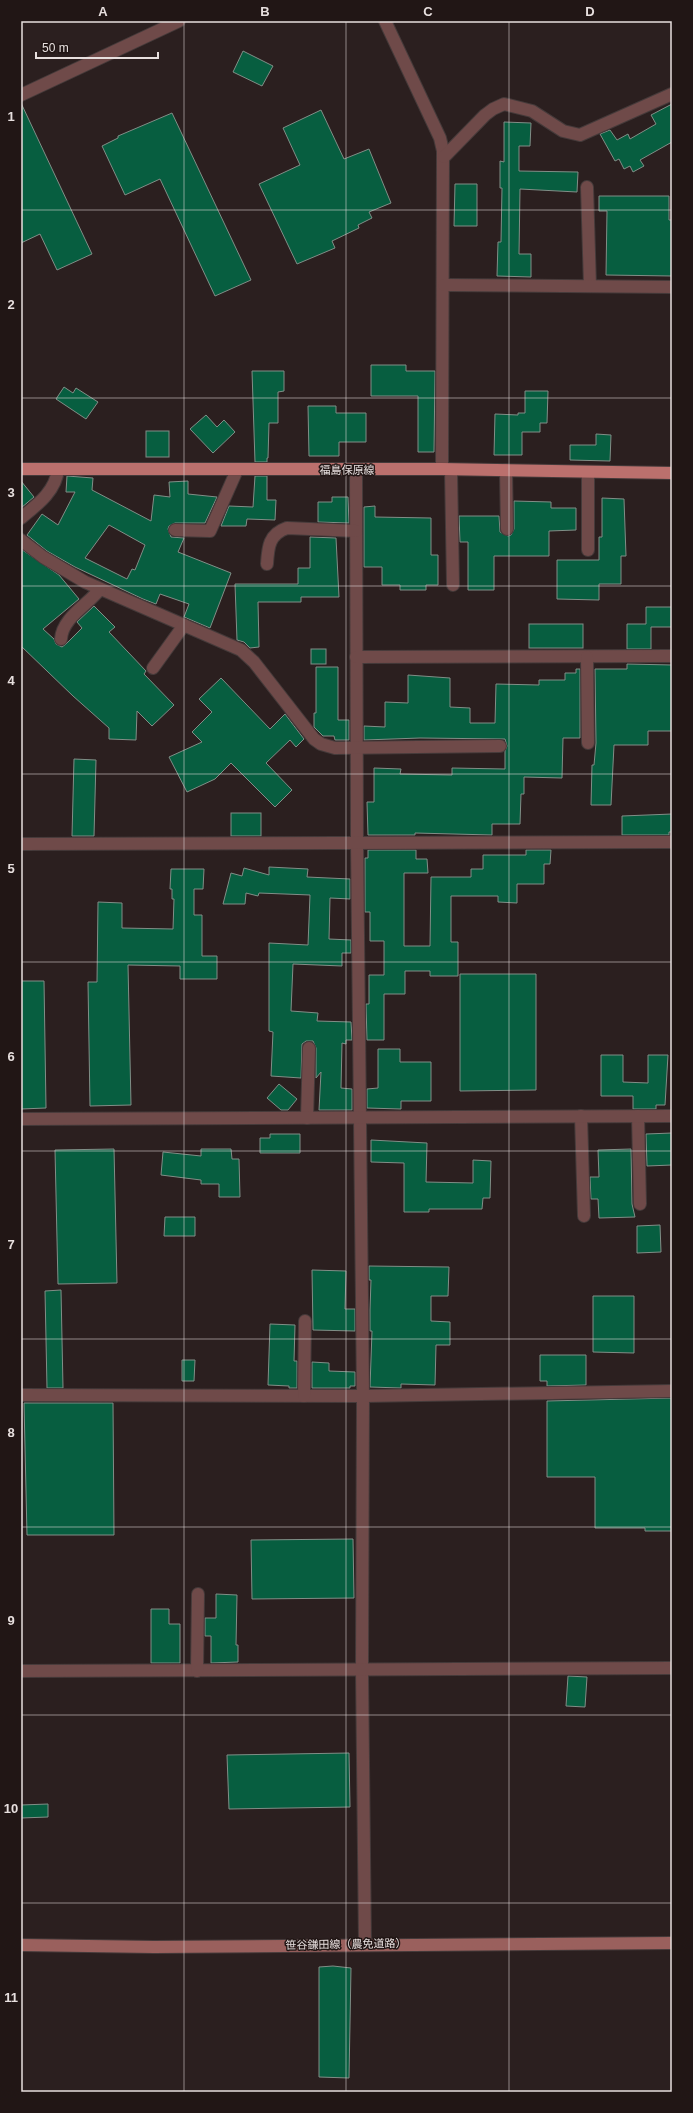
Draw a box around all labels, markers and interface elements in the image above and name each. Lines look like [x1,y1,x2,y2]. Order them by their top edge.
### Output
text: A [98,4,108,19]
text: B [260,4,270,19]
text: C [423,4,433,19]
text: D [585,4,595,19]
scale bar [36,34,158,60]
text: 50 m [42,41,69,55]
text: 1 [7,109,15,124]
text: 2 [7,297,15,312]
street label: 福島保原線 [320,464,375,476]
text: 3 [7,485,15,500]
text: 4 [7,673,15,688]
text: 5 [7,861,15,876]
text: 6 [7,1049,15,1064]
text: 7 [7,1237,15,1252]
text: 8 [7,1425,15,1440]
text: 9 [7,1613,15,1628]
text: 10 [4,1801,18,1816]
street label: 笹谷鎌田線（農免道路） [285,1937,407,1951]
text: 11 [4,1990,18,2005]

